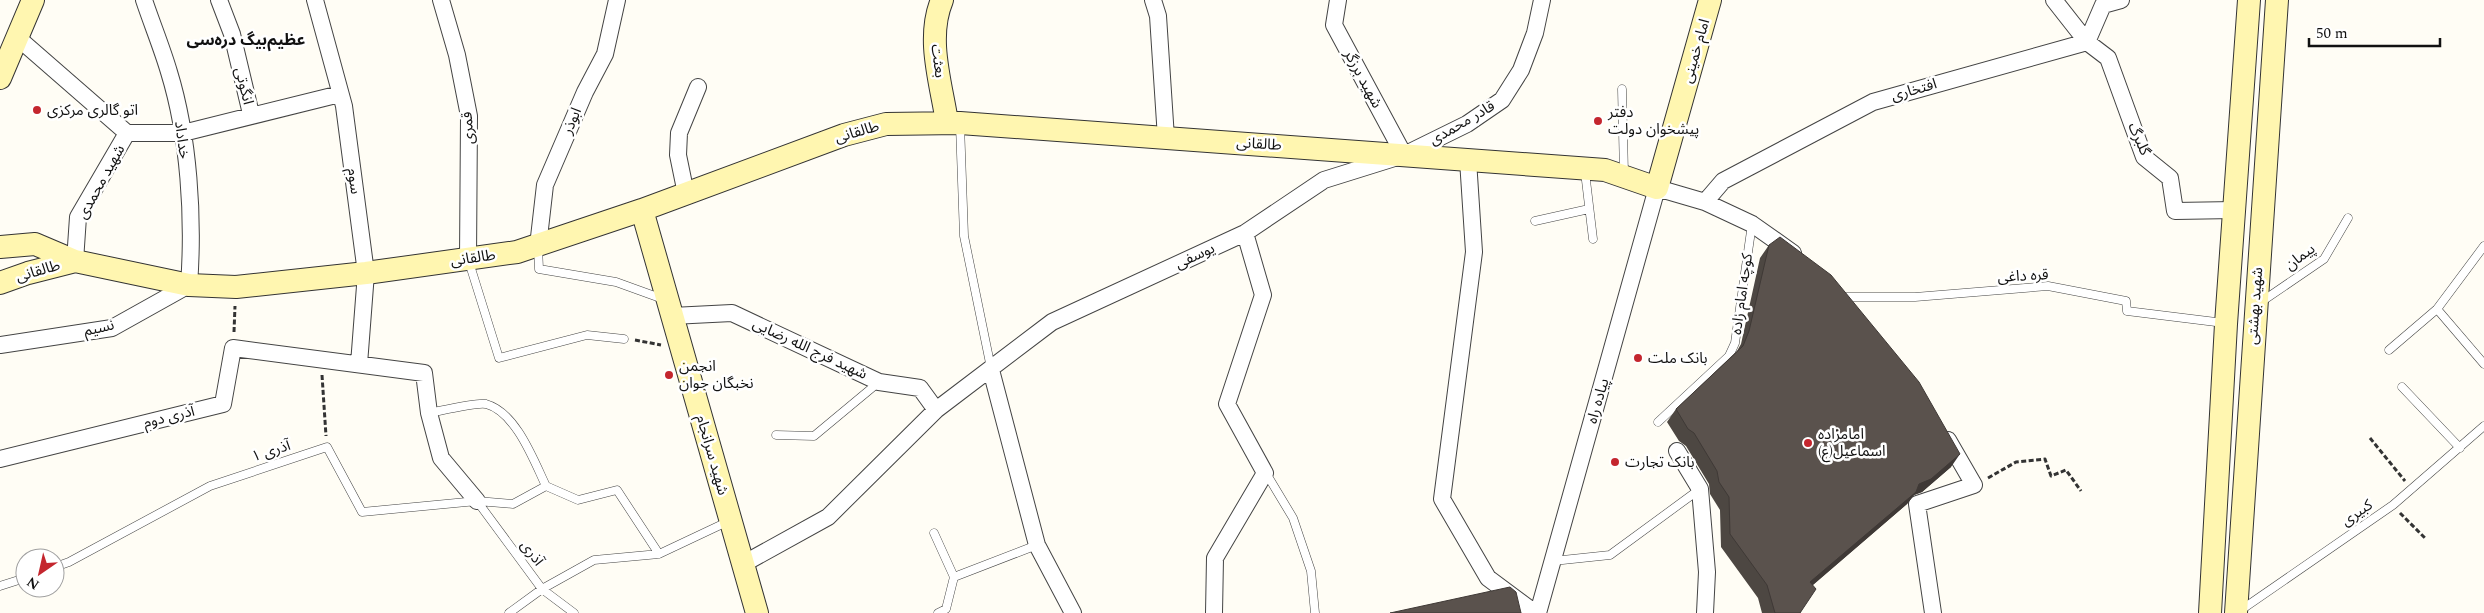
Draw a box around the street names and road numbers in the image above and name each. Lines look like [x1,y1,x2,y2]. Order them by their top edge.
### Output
street label: امام خمینی [1676,16,1716,86]
street label: بعثت [925,43,951,79]
street label: شهید برزگر [1337,45,1388,113]
street label: انگوتی [228,65,260,107]
street label: افتخاری [1888,73,1940,107]
street label: قادر محمدی [1425,95,1500,151]
street label: ابوذر [556,104,588,139]
street label: قمری [455,111,481,145]
street label: طالقانی [832,115,882,149]
street label: خداداد [168,119,196,161]
street label: گلبرگ [2122,119,2157,160]
street label: طالقانی [1236,131,1282,157]
street label: شهید محمدی [71,140,131,224]
street label: سوم [341,166,367,196]
street label: یوسفی [1171,237,1219,275]
street label: پیمان [2280,238,2320,276]
street label: طالقانی [449,243,497,273]
street label: کوچه امام زاده [1725,251,1759,336]
street label: طالقانی [13,254,63,288]
street label: قره داغی [1997,263,2049,289]
street label: شهید بهشتی [2241,266,2269,346]
street label: شهید فرج الله رضایی [749,312,871,386]
street label: نسیم [81,313,117,343]
street label: پیاده راه [1581,376,1615,426]
street label: آذری دوم [141,399,198,435]
street label: شهید سرانجام [690,412,735,498]
street label: آذری ۱ [248,434,294,468]
street label: کبیری [2336,493,2378,532]
street label: آذری [515,535,550,571]

